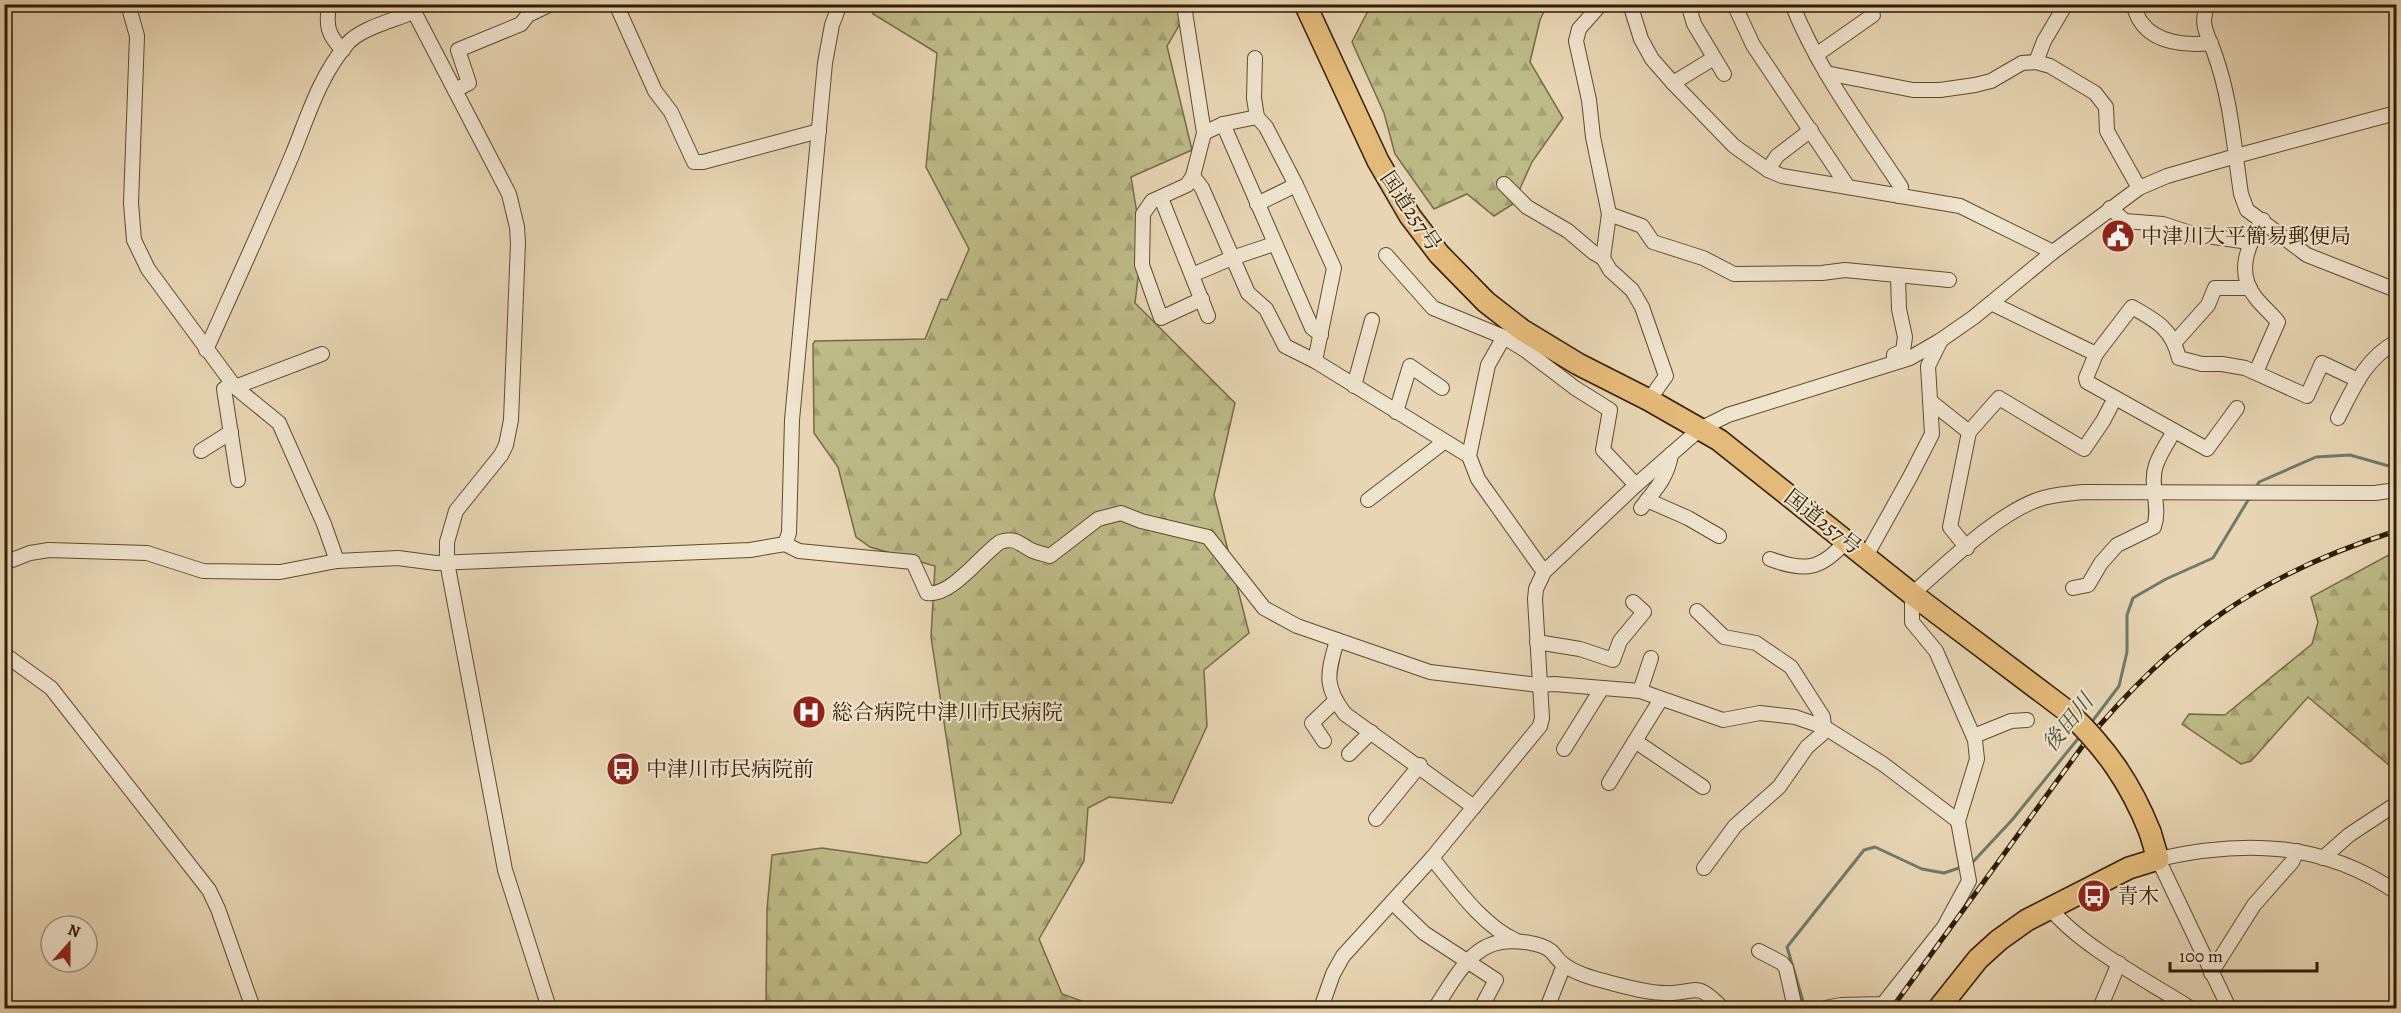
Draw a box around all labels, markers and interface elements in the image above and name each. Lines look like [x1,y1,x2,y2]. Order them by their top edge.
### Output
street label: 国道257号 [1374,166,1448,256]
public building icon: 中津川大平簡易郵便局 [2100,218,2136,254]
place label: 中津川大平簡易郵便局 [2141,222,2351,250]
street label: 国道257号 [1779,483,1867,561]
water label: 後田川 [2036,686,2102,758]
hospital icon: 総合病院中津川市民病院 [791,694,827,730]
place label: 総合病院中津川市民病院 [832,698,1063,726]
bus stop icon: 中津川市民病院前 [605,751,641,787]
place label: 中津川市民病院前 [646,755,814,783]
bus stop icon: 青木 [2076,878,2112,914]
place label: 青木 [2117,882,2159,910]
north arrow [39,914,99,974]
text: N [65,919,84,943]
scale bar [2170,935,2317,973]
text: 100 m [2179,944,2223,968]

